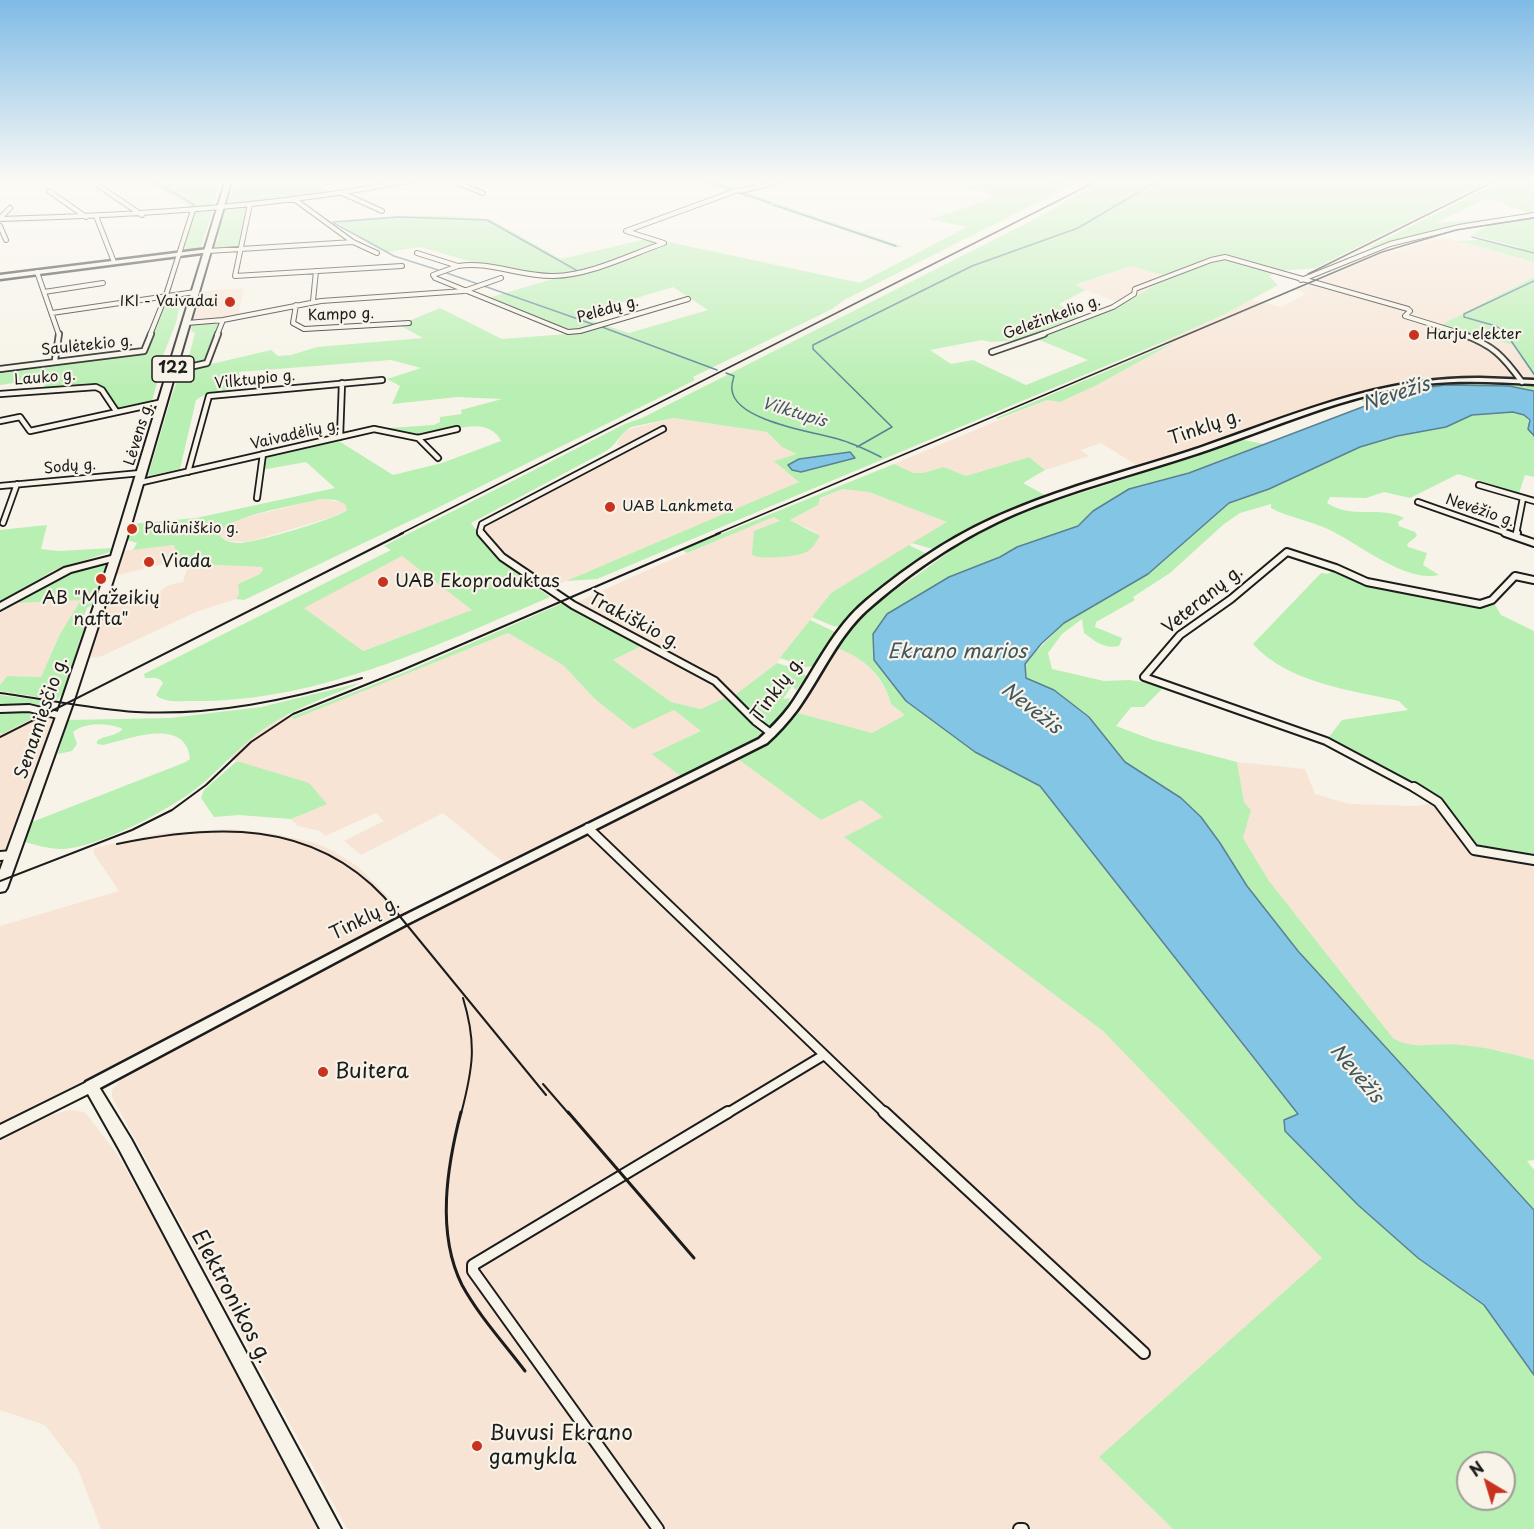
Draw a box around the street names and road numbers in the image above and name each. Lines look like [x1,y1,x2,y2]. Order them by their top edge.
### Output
street label: Geležinkelio g. [1001,292,1103,344]
street label: Pelėdų g. [575,293,641,327]
street label: Kampo g. [307,305,375,325]
street label: Saulėtekio g. [40,332,134,360]
road number: 122 [152,356,194,382]
street label: Lauko g. [13,366,77,390]
street label: Vilktupio g. [214,367,296,393]
street label: Lėvens g. [121,400,157,468]
street label: Tinklų g. [1166,406,1244,450]
street label: Vaivadėlių g. [249,416,341,454]
street label: Sodų g. [43,456,97,478]
street label: Nevėžio g. [1443,491,1517,531]
street label: Veteranų g. [1158,561,1248,639]
street label: Trakiškio g. [584,588,684,654]
street label: Tinklų g. [747,652,809,726]
street label: Senamiesčio g. [11,654,73,782]
street label: Tinklų g. [327,892,403,946]
street label: Elektronikos g. [185,1226,277,1368]

